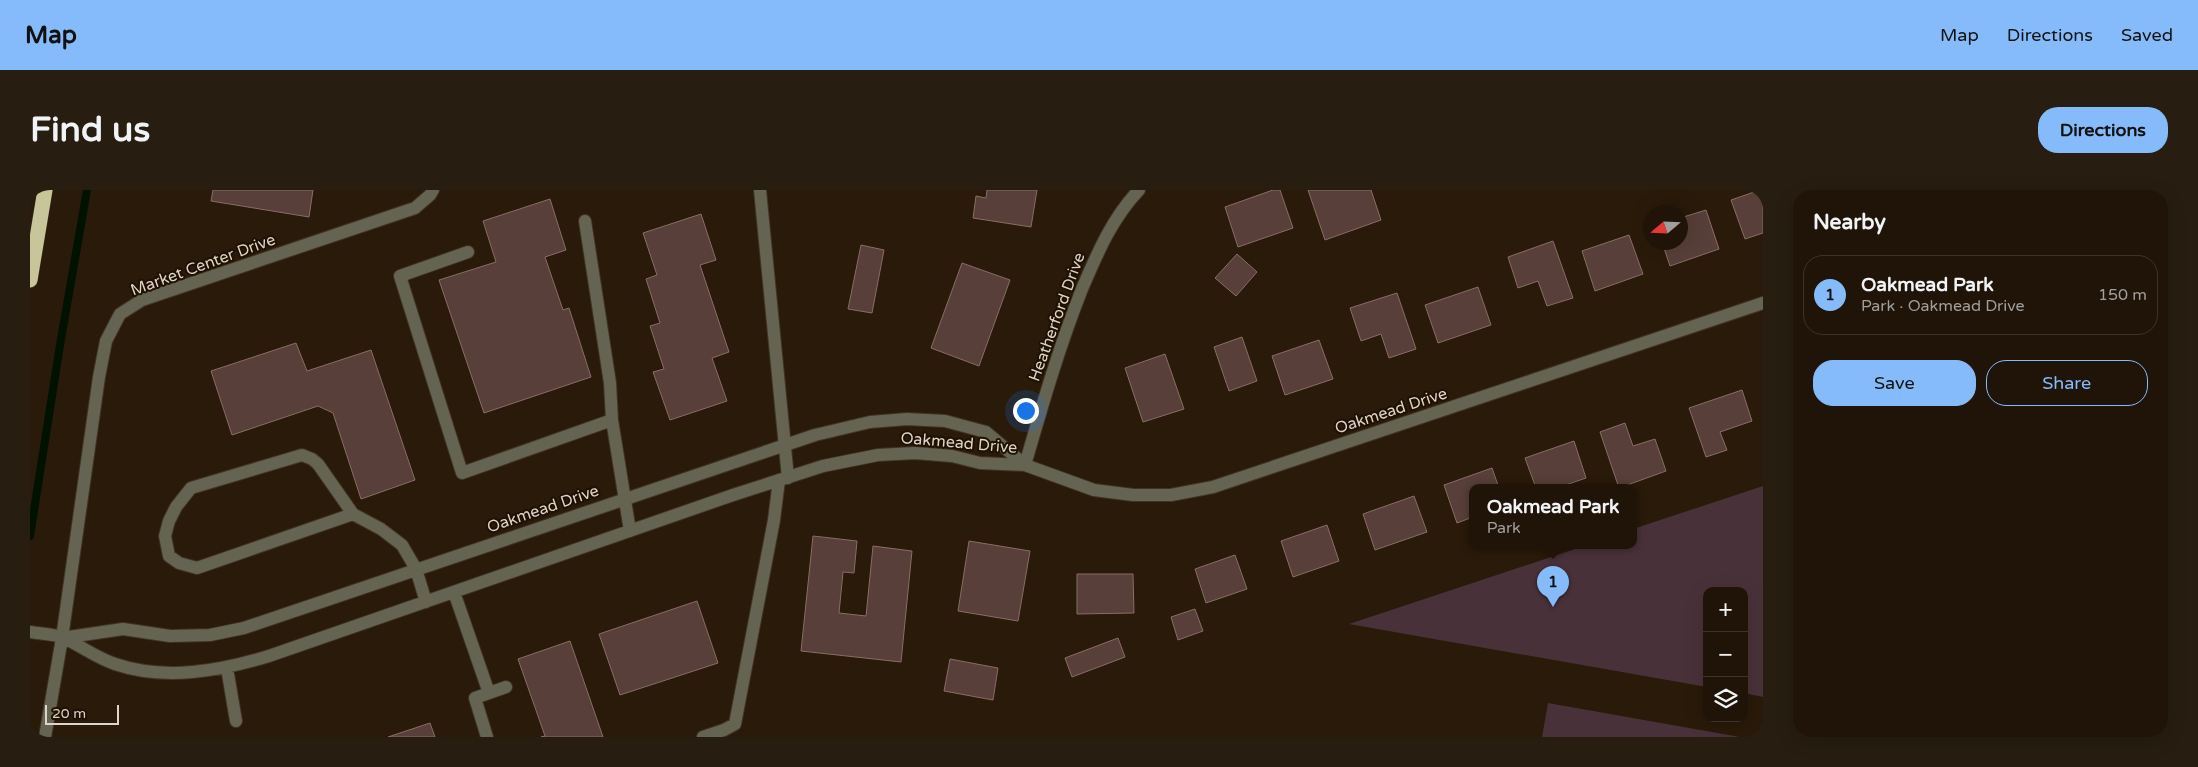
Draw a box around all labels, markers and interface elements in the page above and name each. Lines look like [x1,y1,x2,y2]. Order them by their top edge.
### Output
text: Map [25,21,77,50]
text: Map [1940,24,1979,46]
text: Directions [2007,24,2093,46]
text: Saved [2121,24,2173,46]
button: Directions [2038,107,2168,153]
text: Find us [30,109,150,151]
north arrow [1643,205,1688,250]
text: Nearby [1813,210,1886,235]
street label: Market Center Drive [128,229,278,301]
street label: Heatherford Drive [1024,250,1090,384]
text: Oakmead Park [1861,274,1994,296]
text: 1 [1825,285,1835,305]
text: 150 m [2098,285,2147,305]
text: Park · Oakmead Drive [1861,296,2025,316]
button: Save [1813,360,1976,406]
button: Share [1986,360,2148,406]
street label: Oakmead Drive [1332,383,1450,439]
your location [1013,398,1039,424]
street label: Oakmead Drive [900,428,1018,458]
street label: Oakmead Drive [484,481,602,537]
popup [1469,484,1637,549]
text: Oakmead Park [1487,496,1619,518]
text: Park [1487,518,1521,538]
pin: 1 [1537,566,1569,607]
map controls [1703,587,1748,722]
button: + [1703,587,1748,632]
button: − [1703,632,1748,677]
button: layers [1703,677,1748,722]
scale bar [45,702,119,725]
text: 20 m [52,705,86,722]

